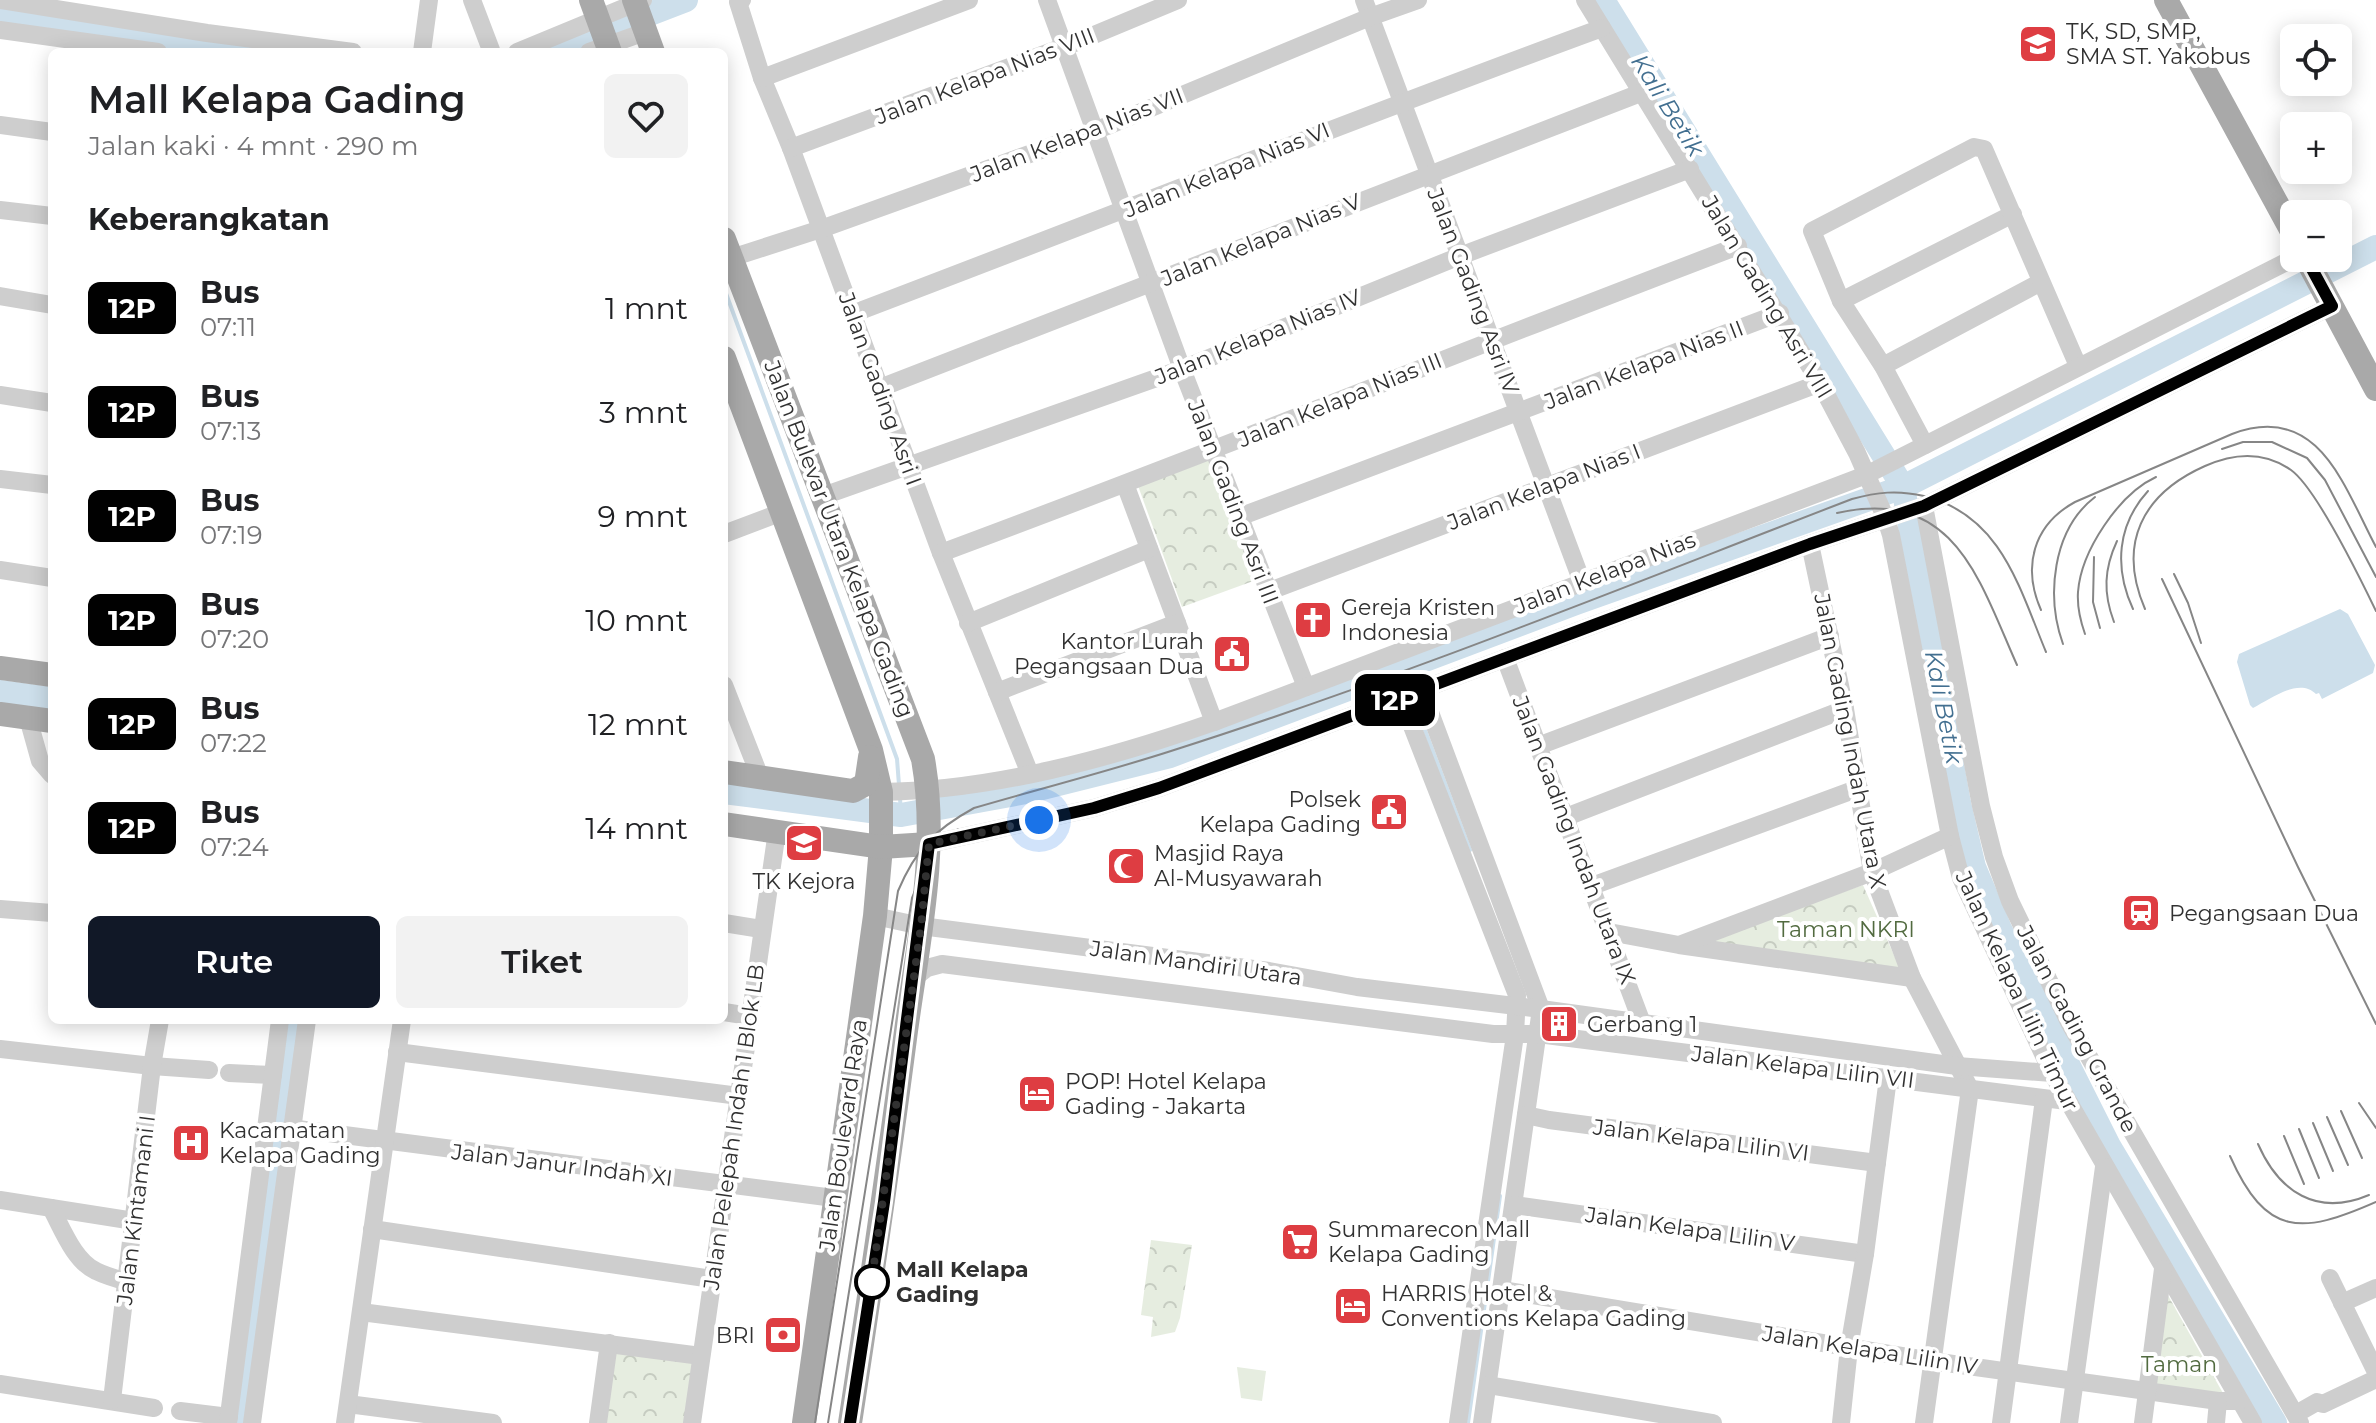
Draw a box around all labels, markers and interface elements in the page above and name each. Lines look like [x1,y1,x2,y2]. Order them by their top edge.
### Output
place label: TK, SD, SMP, SMA ST. Yakobus [2066,18,2250,70]
street label: Jalan Kelapa Nias VIII [871,22,1098,131]
school or university icon: TK, SD, SMP, SMA ST. Yakobus [2017,23,2059,65]
map controls [2280,24,2352,272]
button: locate [2280,24,2352,96]
water label: Kali Betik [1625,49,1712,163]
button: heart [604,74,688,158]
text: Mall Kelapa Gading [88,76,466,123]
street label: Jalan Kelapa Nias VII [966,82,1187,188]
button: + [2280,112,2352,184]
street label: Jalan Kelapa Nias VI [1119,116,1334,224]
text: Jalan kaki · 4 mnt · 290 m [88,130,419,162]
street label: Jalan Gading Asri IV [1421,183,1525,398]
street label: Jalan Kelapa Nias V [1156,187,1365,293]
street label: Jalan Gading Asri VIII [1695,190,1838,403]
button: − [2280,200,2352,272]
text: Keberangkatan [88,201,330,238]
text: Bus [200,274,260,311]
street label: Jalan Kelapa Nias IV [1150,283,1365,391]
street label: Jalan Gading Asri I [832,288,927,489]
text: 1 mnt [605,290,688,327]
text: 12P [108,291,156,325]
text: 07:11 [200,311,256,343]
street label: Jalan Kelapa Nias II [1540,315,1747,416]
street label: Jalan Kelapa Nias III [1233,347,1446,454]
street label: Jalan Bulevar Utara Kelapa Gading [758,356,920,721]
text: Bus [200,378,260,415]
text: 3 mnt [599,394,688,431]
text: 12P [108,395,156,429]
street label: Jalan Gading Asri III [1181,395,1284,608]
text: 07:13 [200,415,261,447]
street label: Jalan Kelapa Nias I [1443,438,1644,537]
text: Bus [200,482,260,519]
text: 9 mnt [598,498,688,535]
text: 12P [108,499,156,533]
text: 07:19 [200,519,263,551]
street label: Jalan Kelapa Nias [1510,526,1700,620]
text: Bus [200,586,260,623]
street label: Jalan Gading Indah Utara X [1808,590,1892,891]
place label: Gereja Kristen Indonesia [1341,594,1495,646]
church icon: Gereja Kristen Indonesia [1292,599,1334,641]
text: 10 mnt [585,602,688,639]
text: 12P [108,603,156,637]
text: 07:20 [200,623,269,655]
place label: Kantor Lurah Pegangsaan Dua [1014,628,1204,680]
public building icon: Kantor Lurah Pegangsaan Dua [1211,633,1253,675]
water label: Kali Betik [1919,648,1970,768]
line badge: 12P [1349,674,1441,726]
text: 12P [1371,683,1419,717]
text: Bus [200,690,260,727]
street label: Jalan Gading Indah Utara IX [1506,691,1642,988]
text: 12 mnt [588,706,688,743]
text: 12P [108,707,156,741]
text: 07:22 [200,727,267,759]
place label: Polsek Kelapa Gading [1199,786,1362,838]
public building icon: Polsek Kelapa Gading [1368,791,1410,833]
text: Bus [200,794,260,831]
your location [1019,800,1059,840]
text: 14 mnt [585,810,688,847]
text: 12P [108,811,156,845]
school or university icon: TK Kejora [783,822,825,864]
text: 07:24 [200,831,269,863]
place label: Masjid Raya Al-Musyawarah [1154,840,1323,892]
mosque icon: Masjid Raya Al-Musyawarah [1105,845,1147,887]
street label: Jalan Kelapa Lilin Timur [1949,866,2084,1115]
place label: TK Kejora [752,868,856,895]
station icon: Pegangsaan Dua [2120,892,2162,934]
place label: Pegangsaan Dua [2169,900,2359,927]
button: Rute [88,916,380,1008]
button: Tiket [396,916,688,1008]
park label: Taman NKRI [1777,916,1915,943]
street label: Jalan Gading Grande [2010,920,2143,1137]
street label: Jalan Mandiri Utara [1087,935,1304,991]
street label: Jalan Pelepah Indah 1 Blok LB [698,962,770,1293]
building icon: Gerbang 1 [1538,1003,1580,1045]
place label: Gerbang 1 [1587,1011,1697,1038]
street label: Jalan Boulevard Raya [813,1017,873,1254]
street label: Jalan Kelapa Lilin VII [1689,1040,1916,1094]
place label: POP! Hotel Kelapa Gading - Jakarta [1065,1068,1267,1120]
hotel icon: POP! Hotel Kelapa Gading - Jakarta [1016,1073,1058,1115]
street label: Jalan Kelapa Lilin VI [1590,1113,1811,1167]
street label: Jalan Kintamani I [111,1114,161,1307]
place label: Kacamatan Kelapa Gading [219,1117,381,1169]
hospital icon: Kacamatan Kelapa Gading [170,1122,212,1164]
street label: Jalan Janur Indah XI [449,1138,674,1192]
street label: Jalan Kelapa Lilin V [1583,1201,1797,1257]
place label: Summarecon Mall Kelapa Gading [1328,1216,1530,1268]
supermarket icon: Summarecon Mall Kelapa Gading [1279,1221,1321,1263]
place label: Mall Kelapa Gading [896,1256,1029,1308]
marker: Mall Kelapa Gading [855,1265,889,1299]
place label: HARRIS Hotel & Conventions Kelapa Gading [1381,1280,1686,1332]
hotel icon: HARRIS Hotel & Conventions Kelapa Gading [1332,1285,1374,1327]
bank icon: BRI [762,1314,804,1356]
street label: Jalan Kelapa Lilin IV [1760,1320,1980,1380]
place label: BRI [716,1322,755,1349]
park label: Taman [2141,1351,2217,1378]

